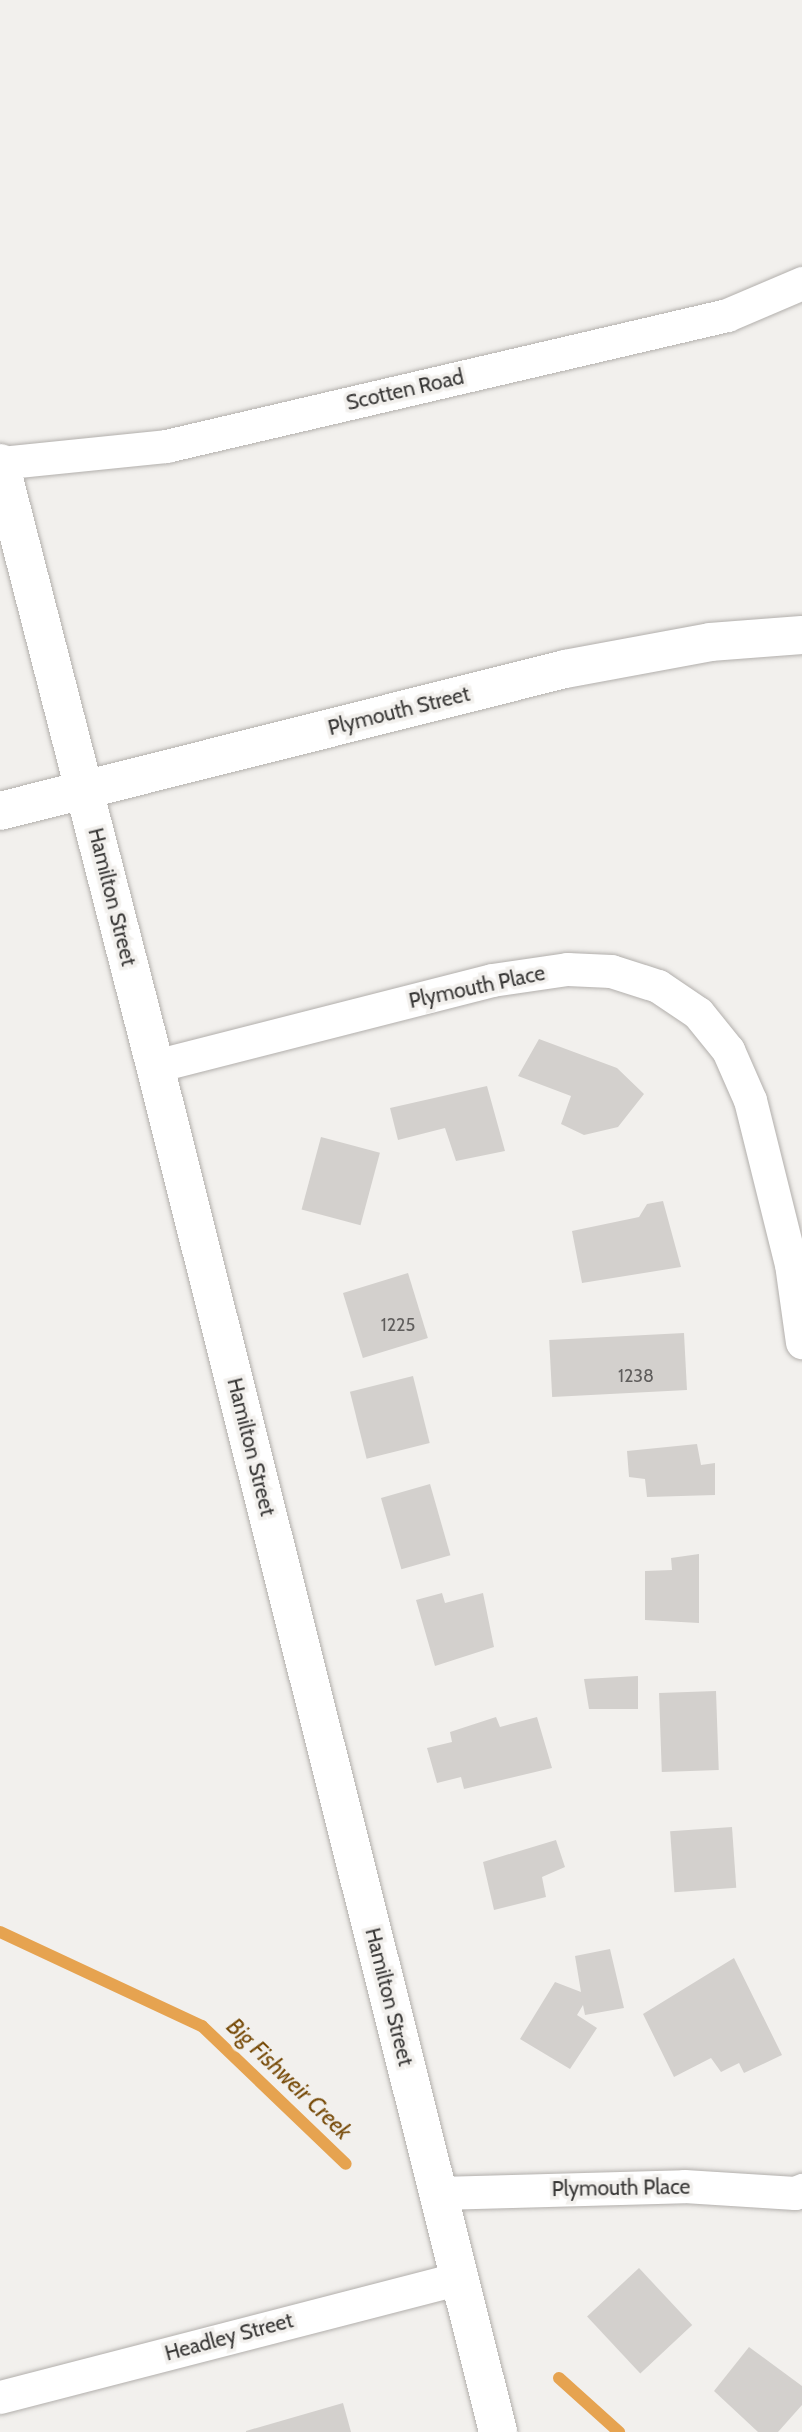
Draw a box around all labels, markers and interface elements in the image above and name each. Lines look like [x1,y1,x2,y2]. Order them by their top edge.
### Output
street label: Scotten Road [344,364,466,416]
street label: Plymouth Street [325,681,473,741]
street label: Hamilton Street [83,825,141,969]
street label: Plymouth Place [407,960,547,1014]
house number: 1225 [381,1314,415,1336]
house number: 1238 [618,1365,654,1387]
street label: Hamilton Street [222,1375,280,1519]
street label: Hamilton Street [360,1925,418,2069]
water label: Big Fishweir Creek [221,2013,357,2145]
street label: Plymouth Place [552,2174,690,2202]
street label: Headley Street [162,2308,296,2366]

